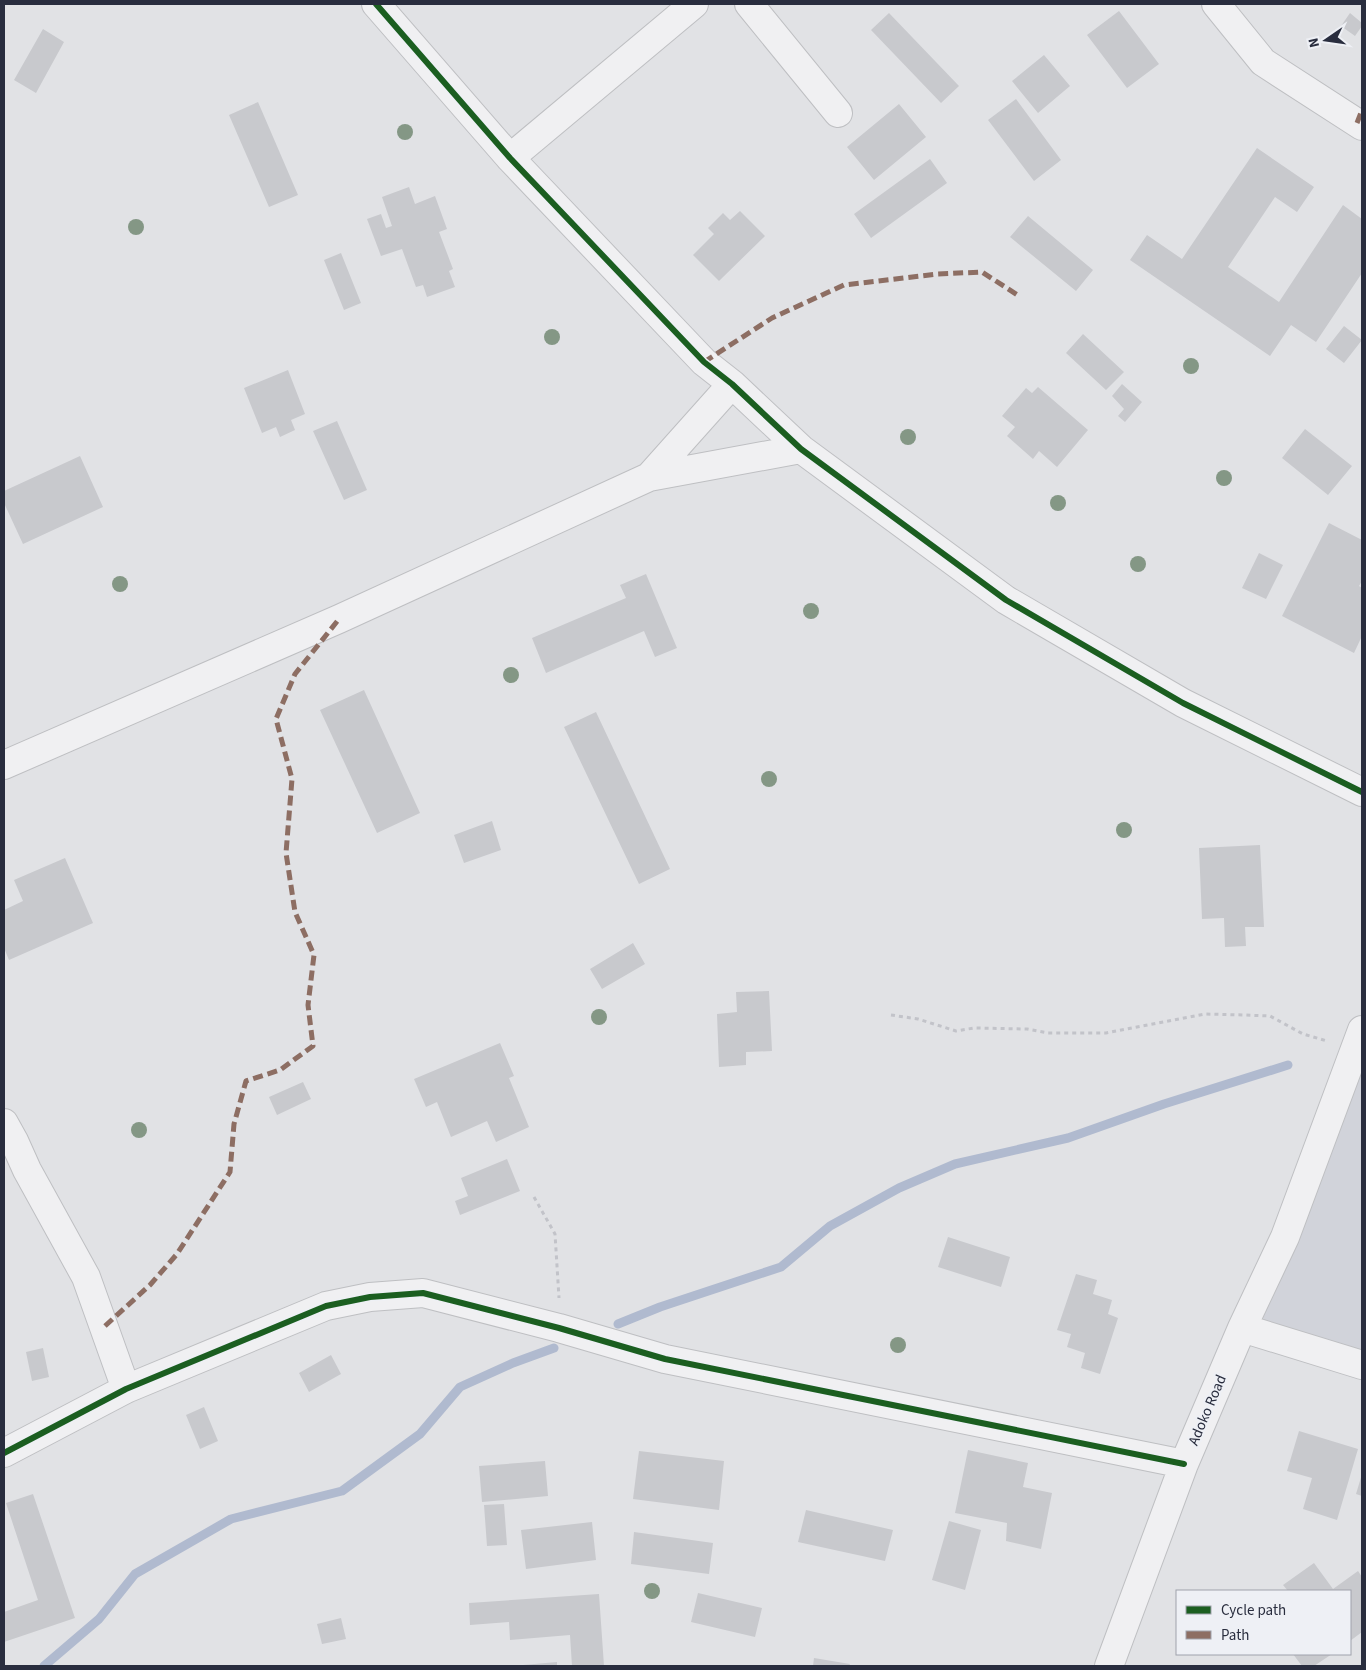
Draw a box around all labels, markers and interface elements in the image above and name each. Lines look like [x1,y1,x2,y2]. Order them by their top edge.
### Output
north arrow [1301,15,1351,65]
text: N [1304,36,1325,49]
street label: Adoko Road [1183,1372,1232,1449]
legend [1176,1590,1351,1655]
text: Cycle path [1221,1600,1286,1621]
text: Path [1221,1625,1249,1646]

